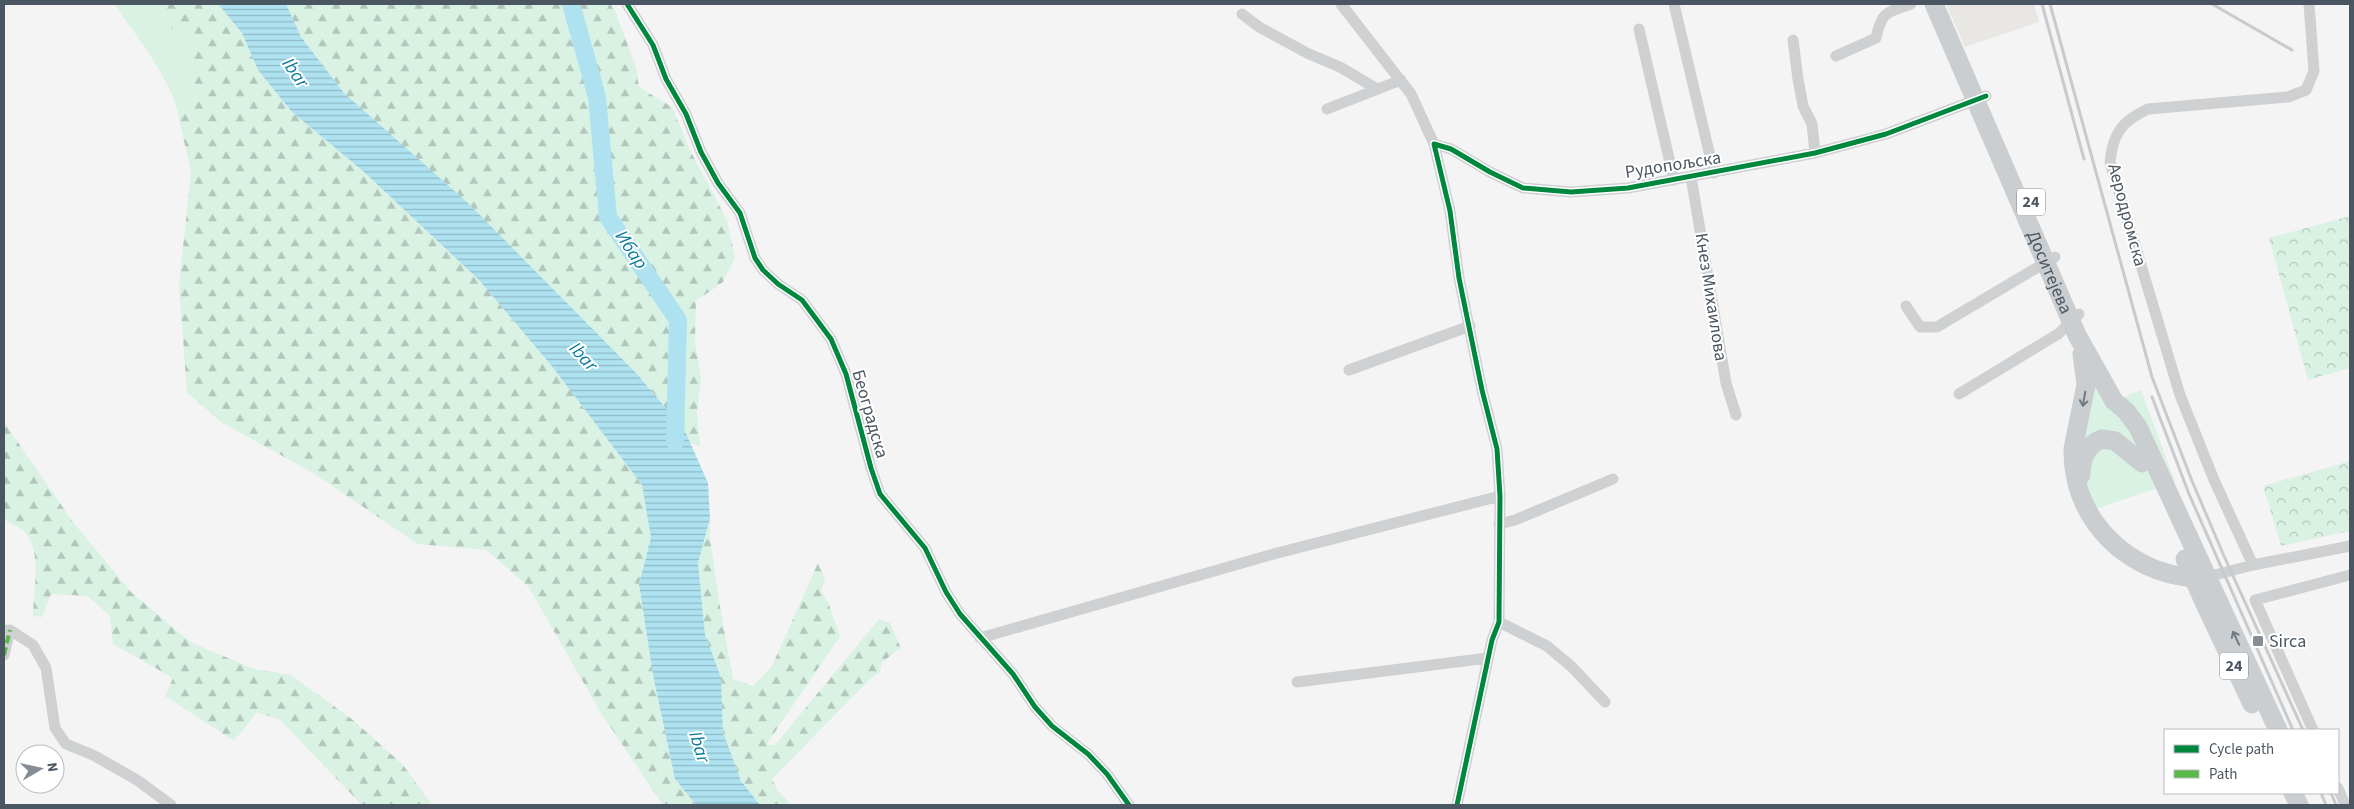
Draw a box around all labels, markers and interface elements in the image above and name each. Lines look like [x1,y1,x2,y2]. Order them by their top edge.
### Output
water label: Ibar [275,52,316,95]
street label: Рудопољска [1623,145,1723,185]
street label: Аеродромска [2101,161,2153,269]
road number: 24 [2017,188,2045,216]
water label: Ибар [608,225,654,275]
street label: Доситејева [2021,227,2079,318]
street label: Кнез Михаилова [1689,231,1733,363]
water label: Ibar [562,336,605,379]
street label: Београдска [845,367,895,461]
one-way arrow [2079,391,2089,407]
place label: Sirca [2269,629,2306,654]
one-way arrow [2231,631,2240,646]
marker: Sirca [2251,634,2265,648]
road number: 24 [2220,652,2248,679]
water label: Ibar [681,728,717,767]
legend [2164,729,2339,794]
text: Cycle path [2209,739,2274,760]
north arrow [15,744,65,794]
text: N [41,761,62,773]
text: Path [2209,764,2237,785]

